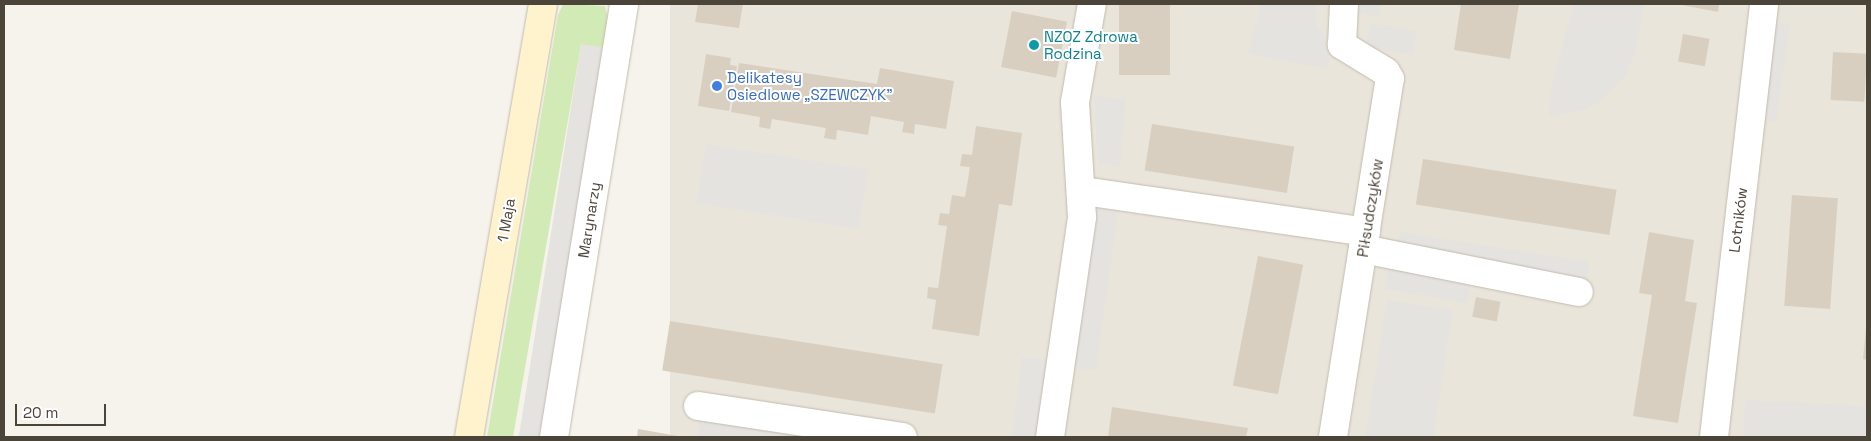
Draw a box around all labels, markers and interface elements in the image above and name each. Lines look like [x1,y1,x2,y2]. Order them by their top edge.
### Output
place label: NZOZ Zdrowa Rodzina [1044,27,1138,62]
marker: NZOZ Zdrowa Rodzina [1028,39,1040,51]
place label: Delikatesy Osiedlowe „SZEWCZYK” [727,68,893,103]
marker: Delikatesy Osiedlowe „SZEWCZYK” [711,80,723,92]
street label: Piłsudczyków [1353,157,1387,259]
street label: Marynarzy [574,181,604,259]
street label: Lotników [1725,186,1751,254]
street label: 1 Maja [493,197,519,243]
scale bar [18,394,109,426]
text: 20 m [23,403,58,422]

